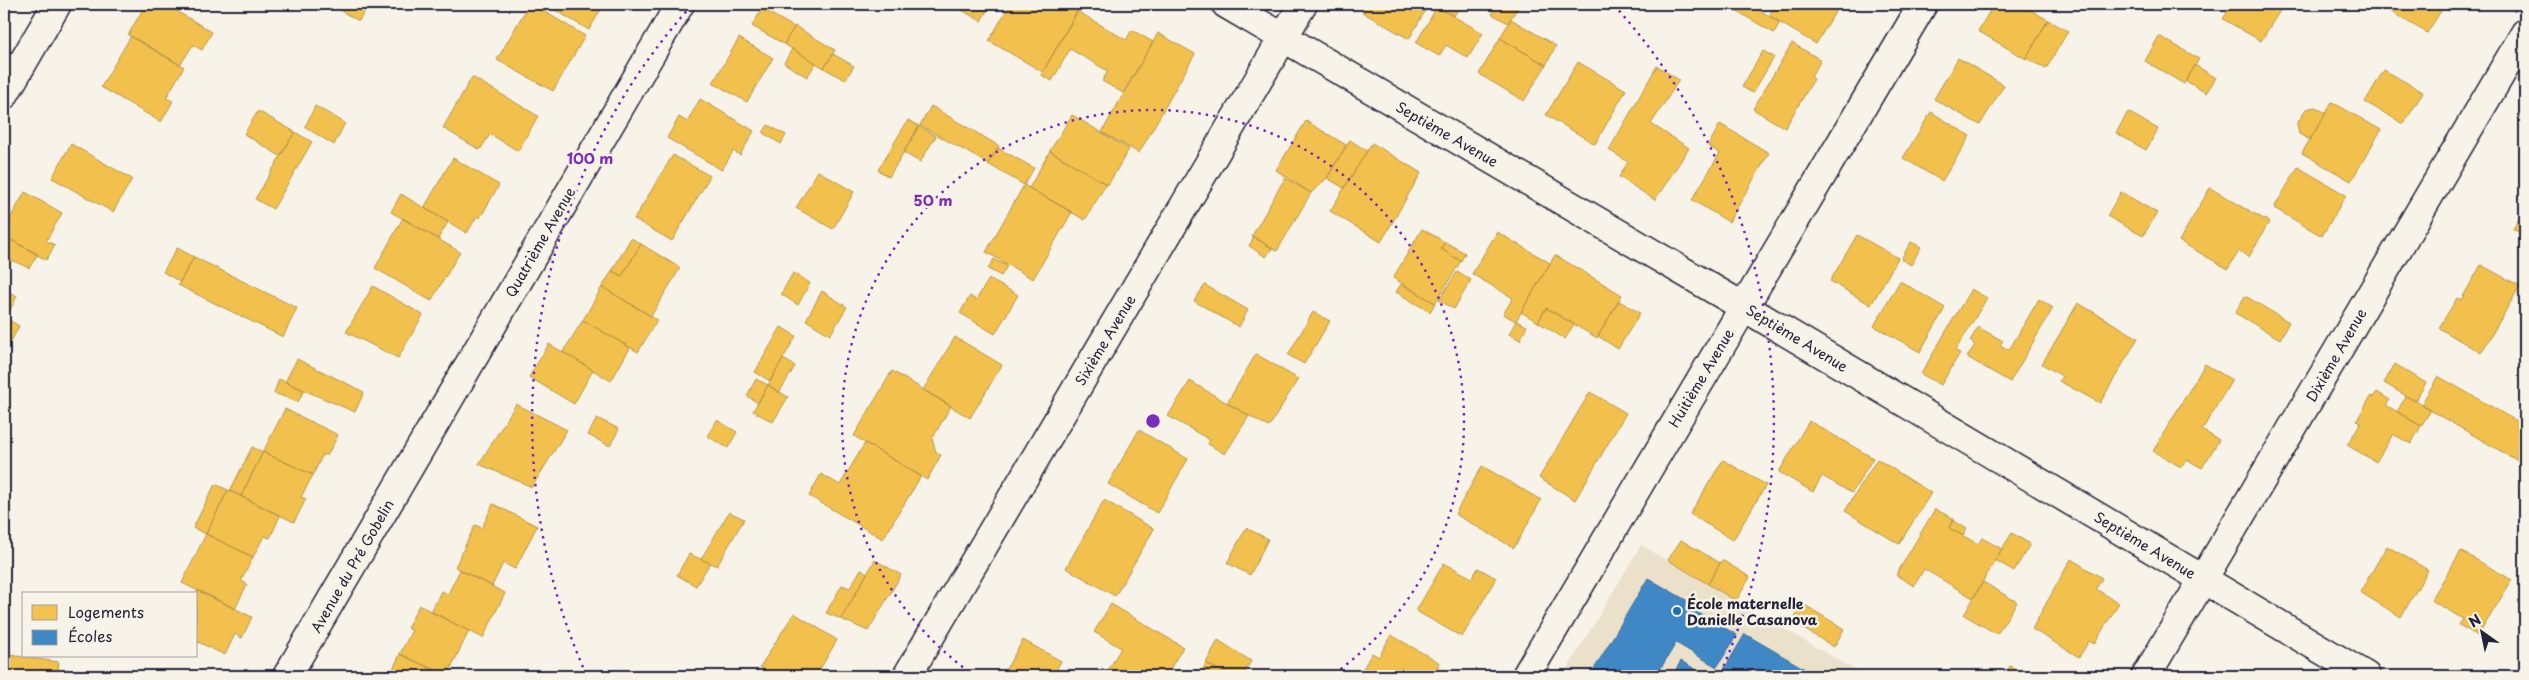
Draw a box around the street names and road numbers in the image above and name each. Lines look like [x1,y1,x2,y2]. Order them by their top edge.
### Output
street label: Septième Avenue [1392,96,1502,172]
street label: Quatrième Avenue [500,183,580,301]
street label: Sixième Avenue [1070,290,1141,389]
street label: Septième Avenue [1742,299,1852,377]
street label: Dixième Avenue [2301,304,2371,406]
street label: Huitième Avenue [1663,324,1739,431]
street label: Avenue du Pré Gobelin [305,496,399,636]
street label: Septième Avenue [2090,506,2200,584]

